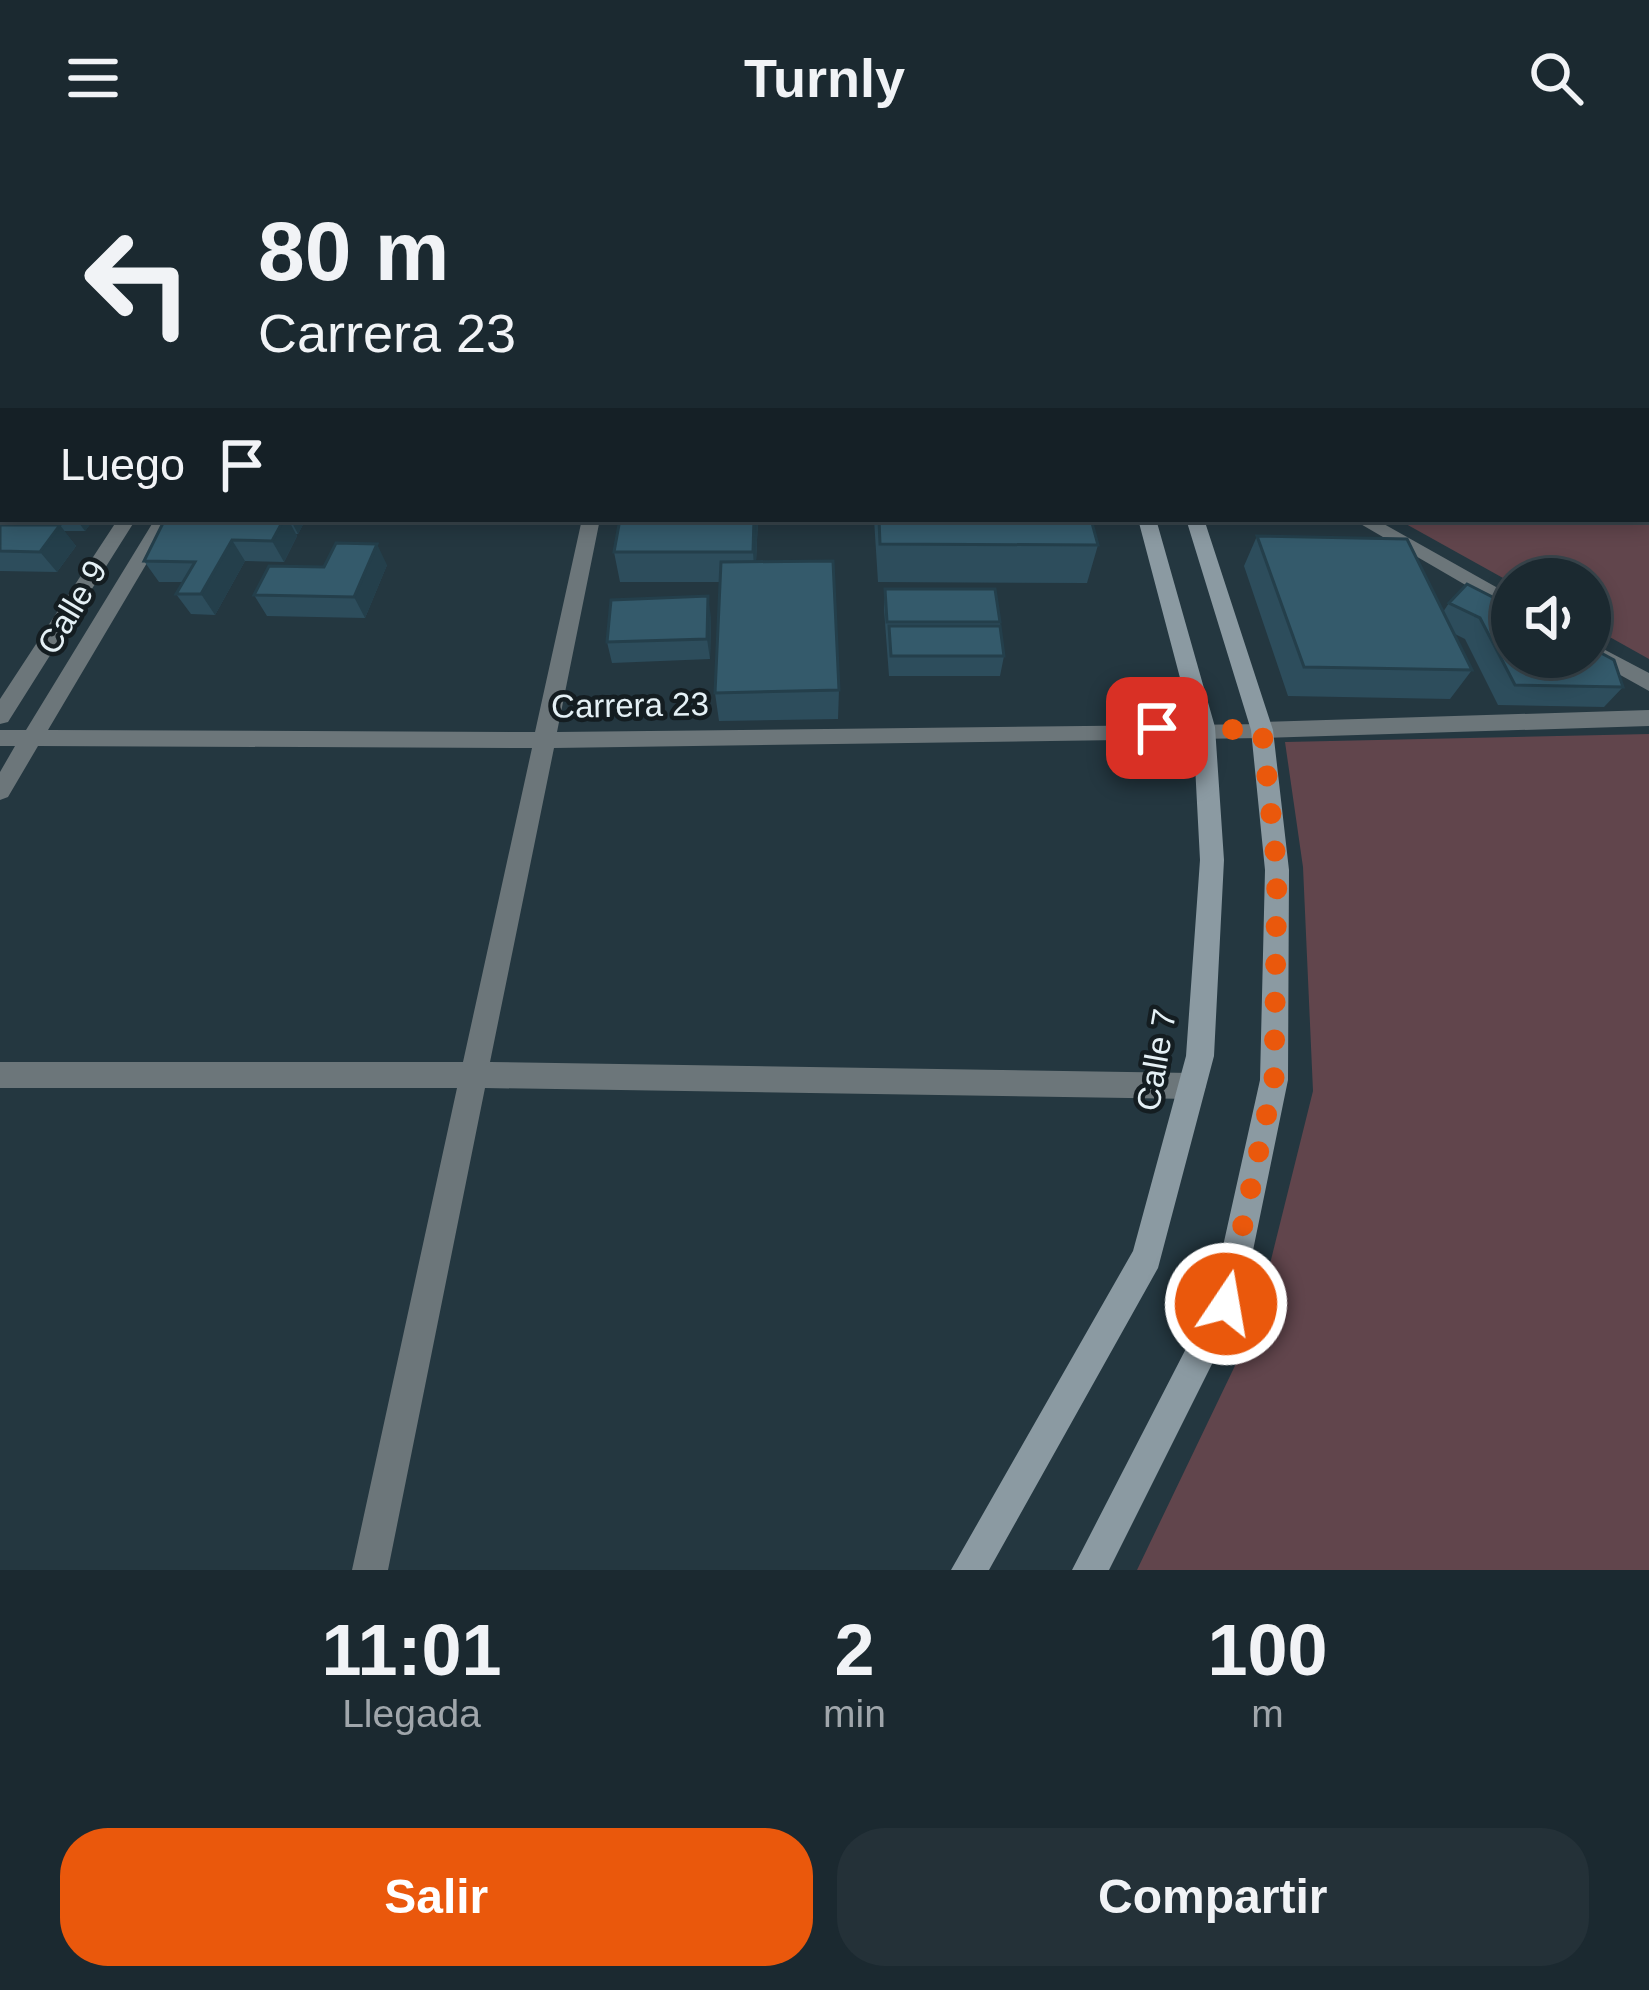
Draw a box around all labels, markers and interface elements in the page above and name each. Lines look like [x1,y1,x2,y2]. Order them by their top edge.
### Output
icon: menu [60,45,126,111]
icon: search [1523,45,1589,111]
text: Turnly [744,48,905,108]
icon: left [60,204,216,360]
text: 80 m [258,204,449,298]
text: Carrera 23 [258,303,516,363]
icon: arrive [209,432,275,498]
text: Luego [60,439,185,490]
street label: Calle 9 [30,553,114,661]
map controls [1491,558,1611,678]
button: sound [1491,558,1611,678]
pin [1106,677,1208,779]
street label: Carrera 23 [551,685,709,725]
icon: arrive [1124,695,1190,761]
street label: Calle 7 [1129,1006,1183,1114]
position arrow [1163,1241,1289,1367]
text: 11:01 [321,1610,502,1690]
text: 2 [834,1610,875,1690]
text: 100 [1207,1610,1328,1690]
text: Llegada [342,1692,481,1735]
text: min [823,1692,886,1735]
text: m [1251,1692,1284,1735]
button: Salir [60,1828,813,1966]
button: Compartir [837,1828,1589,1966]

